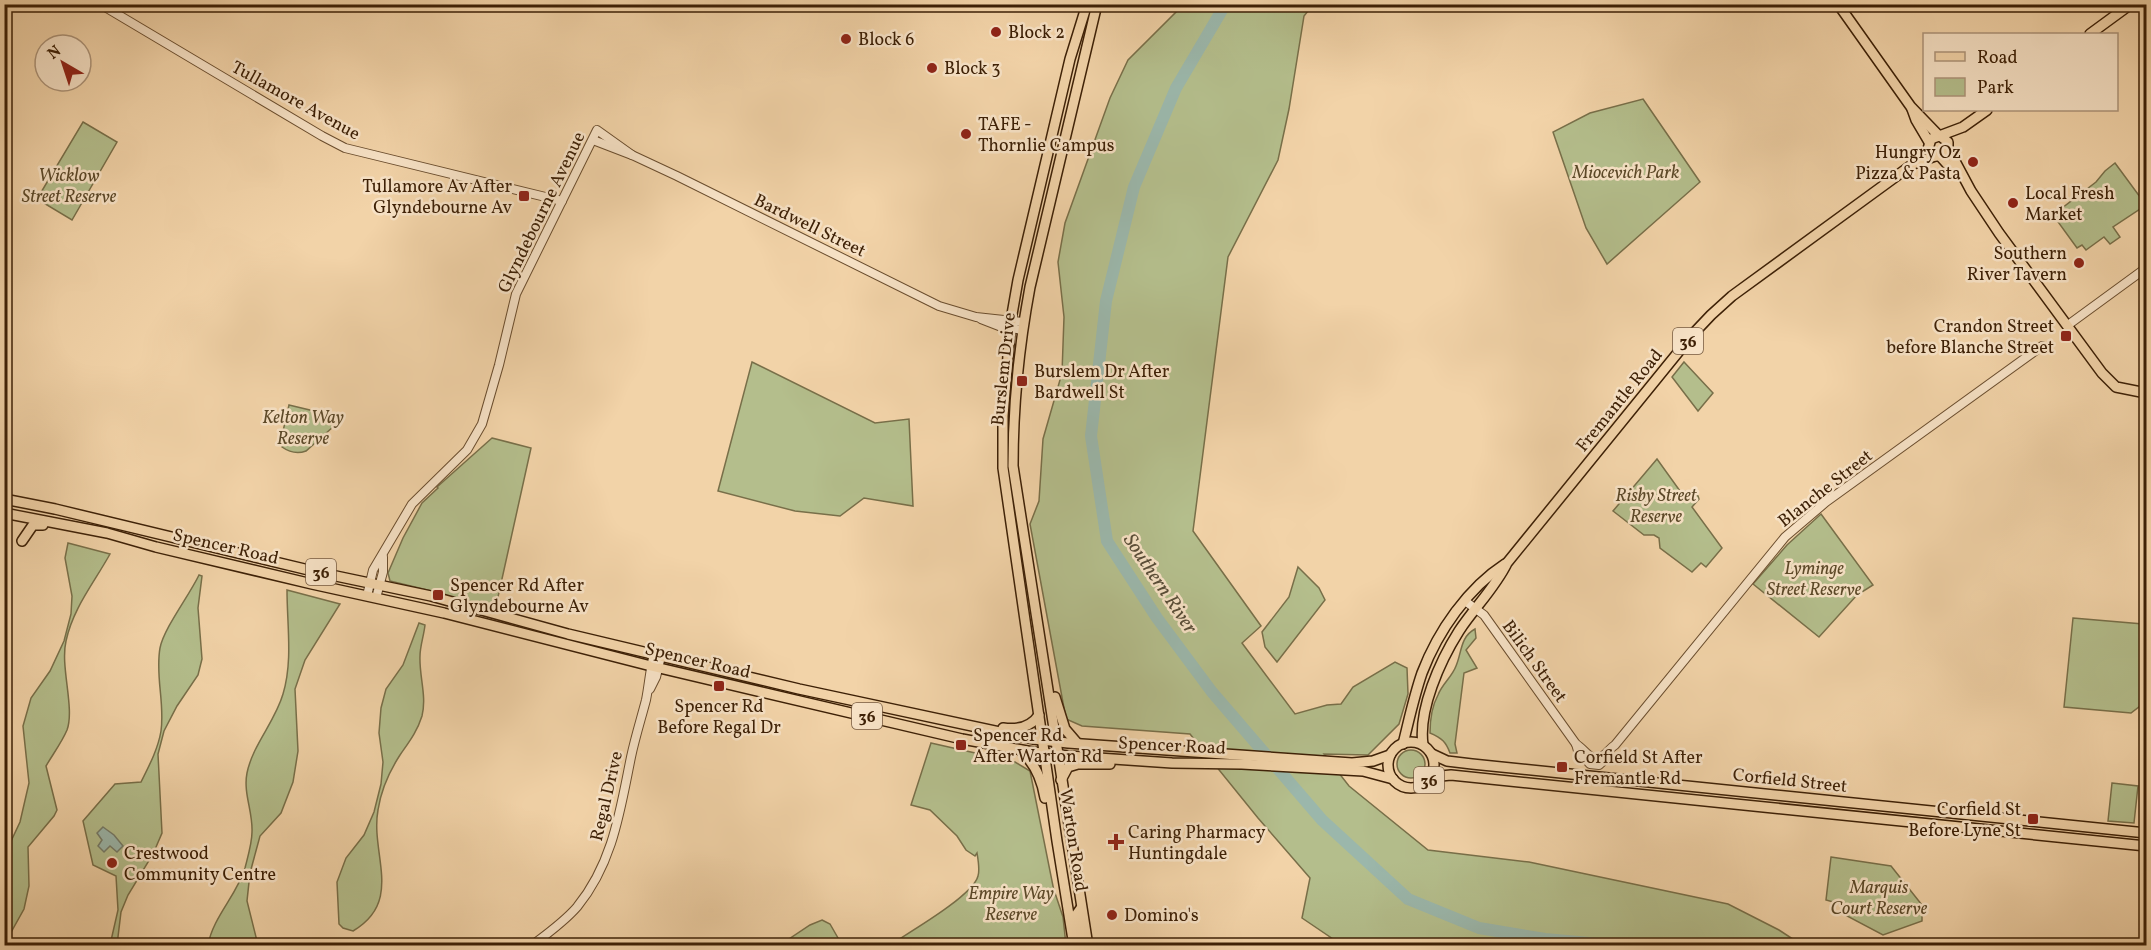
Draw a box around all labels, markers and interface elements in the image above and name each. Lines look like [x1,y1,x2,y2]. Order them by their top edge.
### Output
place label: Block 2 [1008,21,1065,46]
marker: Block 2 [989,25,1003,39]
place label: Block 6 [858,28,914,53]
marker: Block 6 [839,32,853,46]
north arrow [33,33,93,93]
legend [1923,33,2118,111]
text: N [43,40,67,65]
text: Road [1977,46,2018,71]
street label: Tullamore Avenue [226,56,364,147]
place label: Block 3 [944,57,1000,82]
marker: Block 3 [925,61,939,75]
text: Park [1977,76,2014,101]
place label: TAFE - Thornlie Campus [978,113,1115,159]
marker: TAFE - Thornlie Campus [959,127,973,141]
street label: Glyndebourne Avenue [492,128,592,297]
place label: Hungry Oz Pizza & Pasta [1855,141,1961,187]
marker: Hungry Oz Pizza & Pasta [1966,155,1980,169]
park label: Miocevich Park [1572,161,1679,186]
park label: Wicklow Street Reserve [22,164,117,210]
place label: Tullamore Av After Glyndebourne Av [362,175,512,221]
place label: Local Fresh Market [2025,182,2115,228]
street label: Bardwell Street [749,188,870,264]
marker: Tullamore Av After Glyndebourne Av [517,189,531,203]
marker: Local Fresh Market [2006,196,2020,210]
place label: Southern River Tavern [1967,242,2067,288]
marker: Southern River Tavern [2072,256,2086,270]
street label: Burslem Drive [986,311,1023,427]
place label: Crandon Street before Blanche Street [1886,315,2054,361]
road number: 36 [1673,328,1703,354]
marker: Crandon Street before Blanche Street [2059,329,2073,343]
street label: Fremantle Road [1571,344,1669,458]
place label: Burslem Dr After Bardwell St [1034,360,1170,406]
marker: Burslem Dr After Bardwell St [1015,374,1029,388]
park label: Kelton Way Reserve [262,406,344,452]
street label: Blanche Street [1773,444,1879,534]
park label: Risby Street Reserve [1615,484,1698,530]
street label: Spencer Road [170,523,281,572]
water label: Southern River [1116,529,1203,640]
park label: Lyminge Street Reserve [1767,557,1862,603]
road number: 36 [306,559,336,585]
place label: Spencer Rd After Glyndebourne Av [450,574,589,620]
marker: Spencer Rd After Glyndebourne Av [431,588,445,602]
street label: Bilich Street [1495,615,1572,708]
street label: Spencer Road [642,637,753,686]
marker: Spencer Rd Before Regal Dr [712,679,726,693]
place label: Spencer Rd Before Regal Dr [657,695,781,741]
road number: 36 [852,703,882,729]
place label: Spencer Rd After Warton Rd [973,724,1103,770]
street label: Spencer Road [1117,731,1226,762]
marker: Spencer Rd After Warton Rd [954,738,968,752]
place label: Corfield St After Fremantle Rd [1574,746,1703,792]
street label: Regal Drive [585,749,630,844]
marker: Corfield St After Fremantle Rd [1555,760,1569,774]
street label: Corfield Street [1731,763,1848,800]
road number: 36 [1414,767,1444,793]
street label: Warton Road [1052,787,1093,894]
place label: Corfield St Before Lyne St [1908,798,2021,844]
marker: Corfield St Before Lyne St [2026,812,2040,826]
place label: Caring Pharmacy Huntingdale [1128,821,1266,867]
marker: Caring Pharmacy Huntingdale [1109,835,1123,849]
place label: Crestwood Community Centre [124,842,276,888]
marker: Crestwood Community Centre [105,856,119,870]
park label: Marquis Court Reserve [1831,876,1928,922]
park label: Empire Way Reserve [968,882,1054,928]
place label: Domino's [1124,904,1199,929]
marker: Domino's [1105,908,1119,922]

